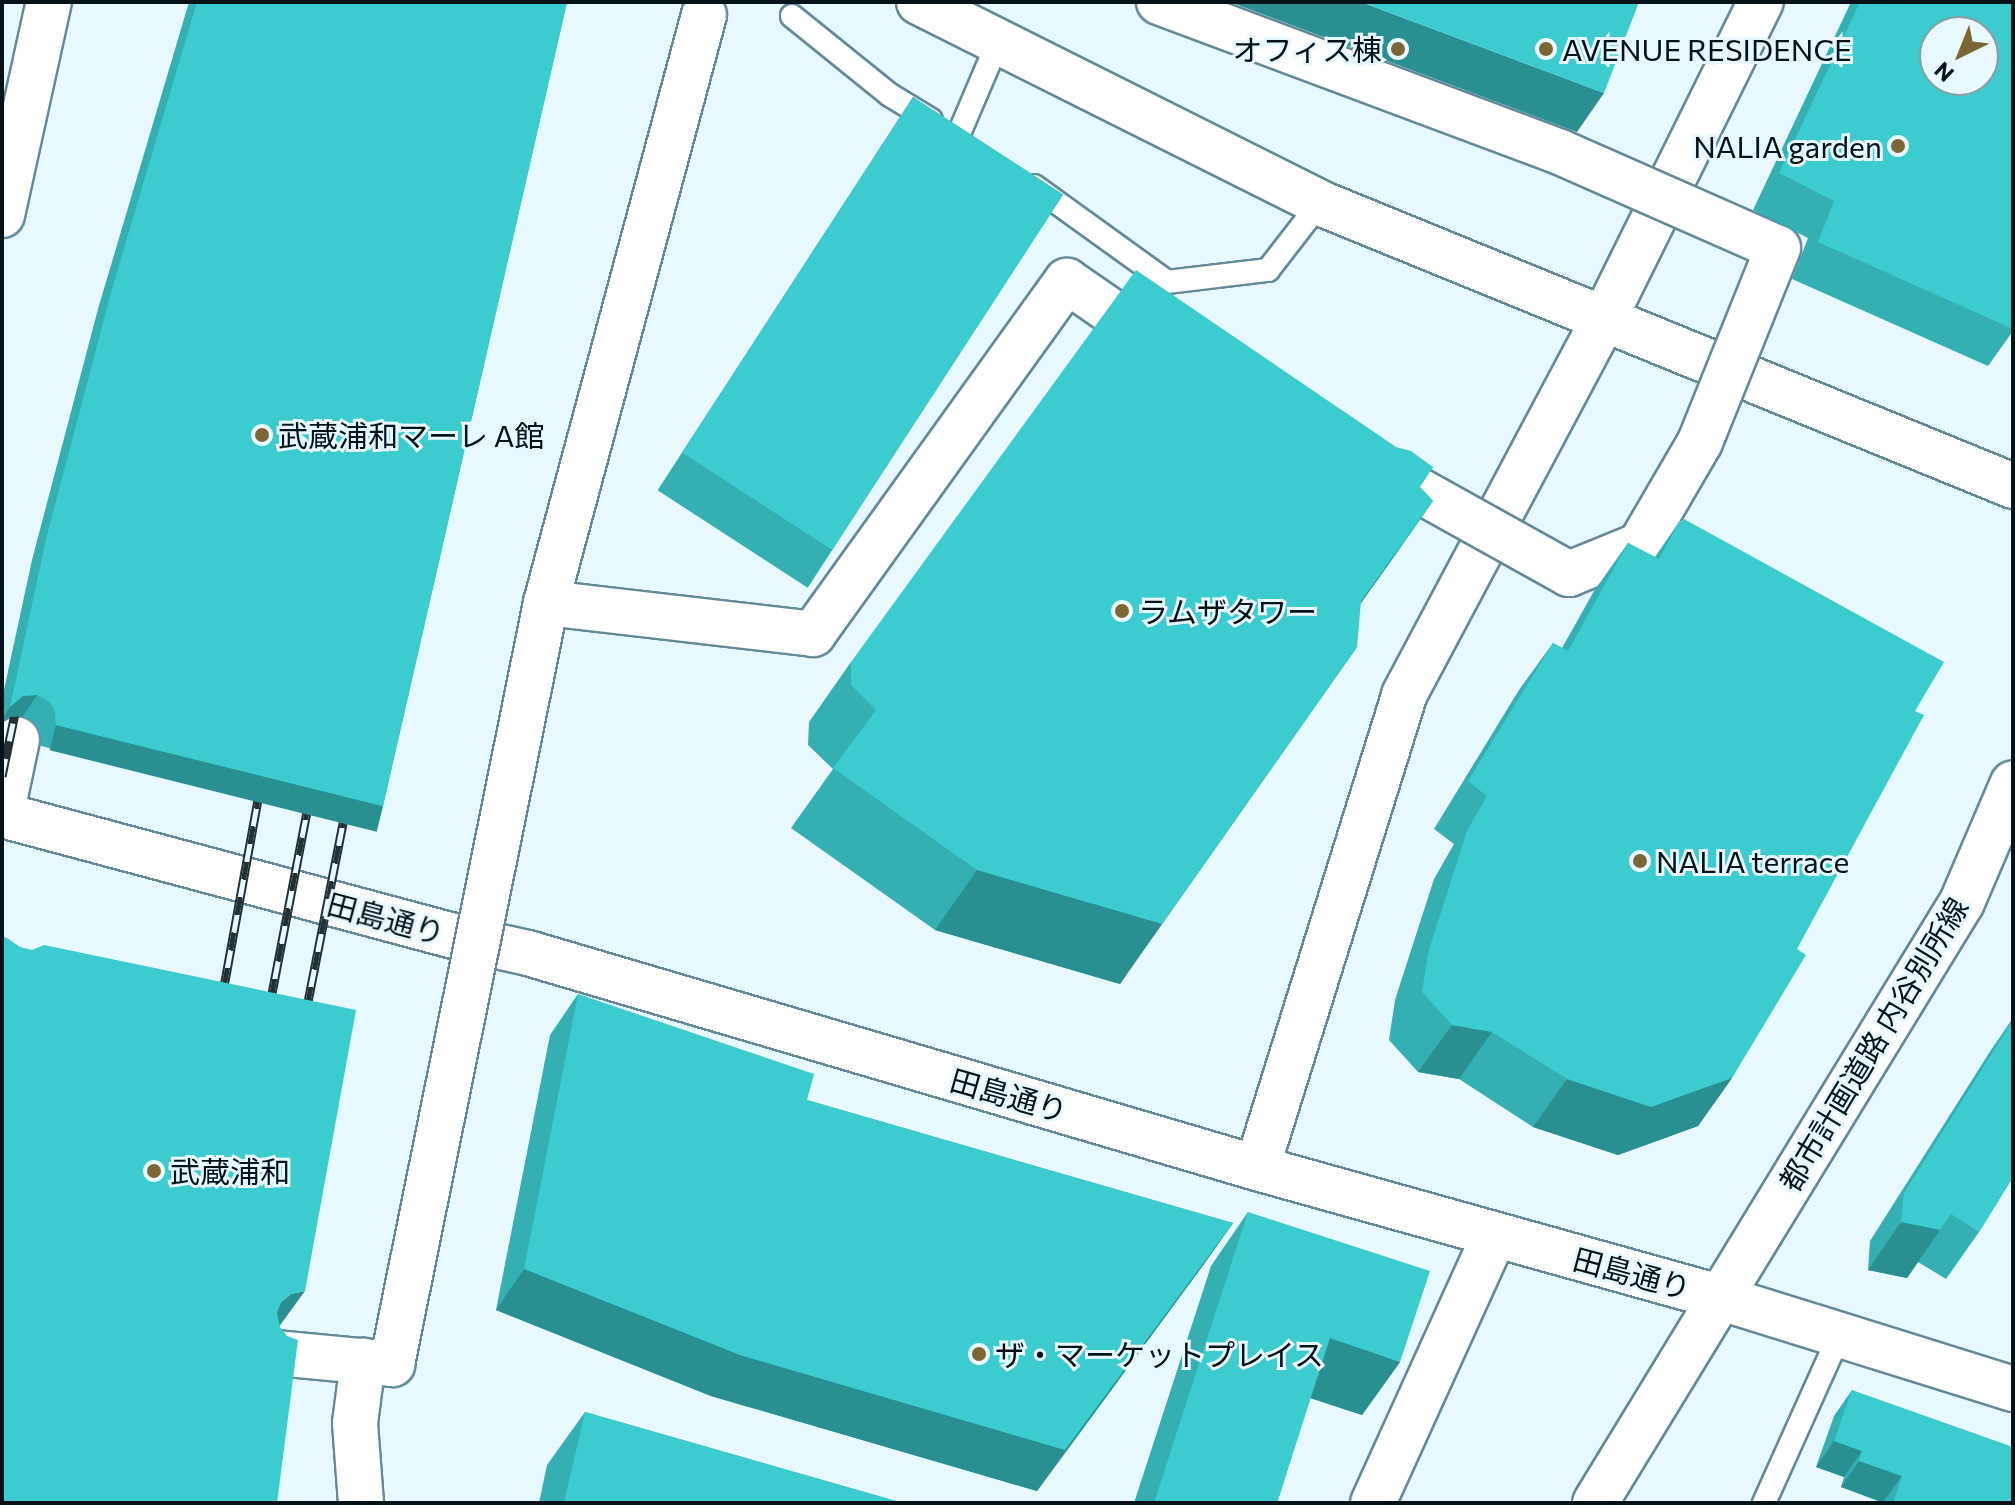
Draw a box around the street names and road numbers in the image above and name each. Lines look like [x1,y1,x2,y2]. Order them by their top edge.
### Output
street label: 田島通り [323,885,449,951]
street label: 都市計画道路 内谷別所線 [1771,891,1975,1197]
street label: 田島通り [946,1061,1072,1129]
street label: 田島通り [1569,1240,1695,1306]

